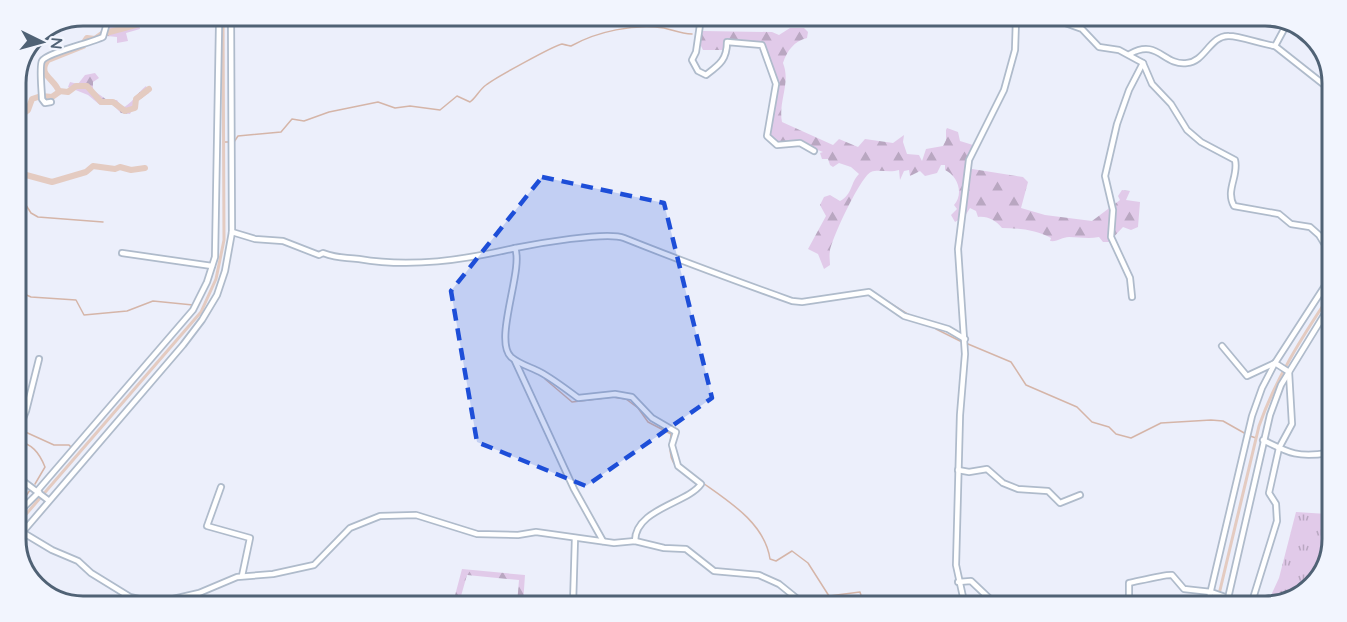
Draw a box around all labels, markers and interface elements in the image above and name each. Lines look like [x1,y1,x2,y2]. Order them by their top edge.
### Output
north arrow [12,12,72,72]
text: N [46,37,67,50]

